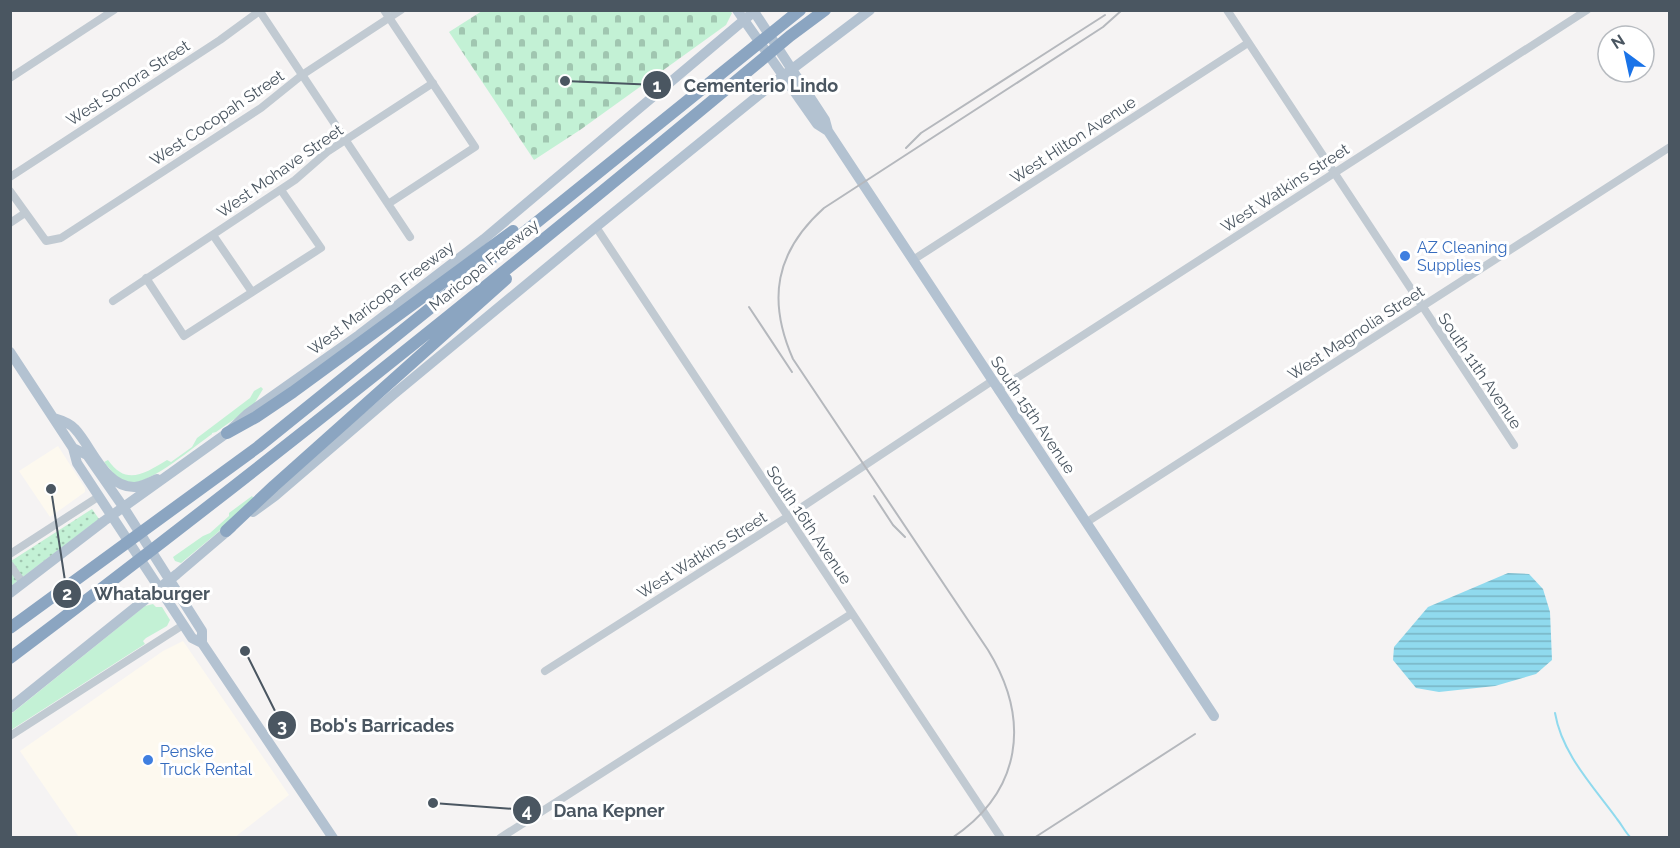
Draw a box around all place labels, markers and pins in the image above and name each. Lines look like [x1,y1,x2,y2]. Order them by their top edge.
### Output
callout: Cementerio Lindo [642,67,850,103]
place label: AZ Cleaning Supplies [1417,238,1507,275]
marker: AZ Cleaning Supplies [1398,249,1412,263]
callout: Whataburger [52,576,222,612]
callout: Bob's Barricades [267,707,466,743]
place label: Penske Truck Rental [160,742,253,779]
marker: Penske Truck Rental [141,753,155,767]
callout: Dana Kepner [512,792,677,828]

